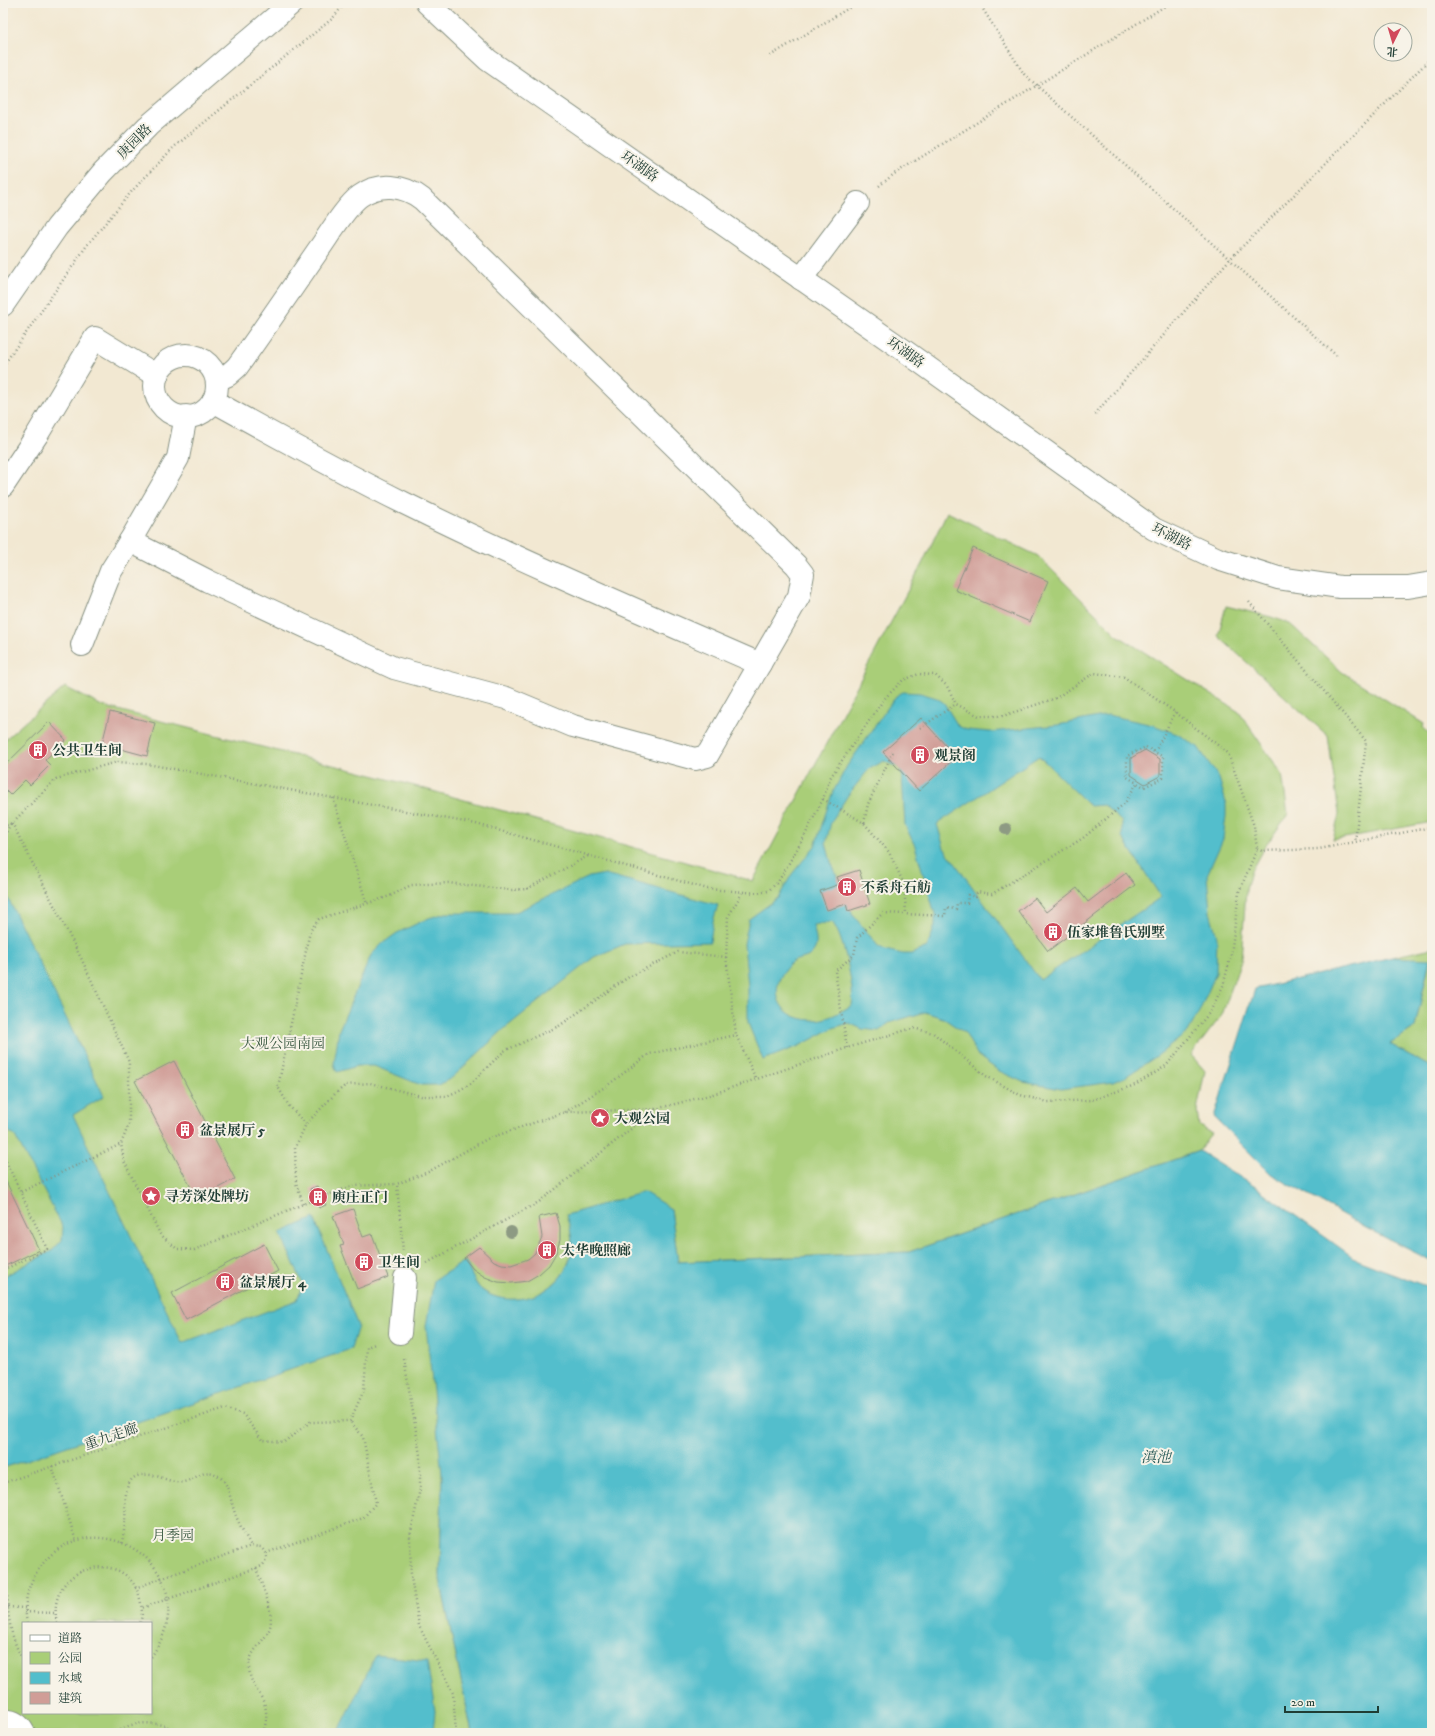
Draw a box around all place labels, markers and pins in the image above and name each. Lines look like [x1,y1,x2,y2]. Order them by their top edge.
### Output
building icon: 公共卫生间 [27,739,49,761]
place label: 公共卫生间 [52,742,122,760]
building icon: 观景阁 [909,744,931,766]
place label: 观景阁 [934,747,976,765]
building icon: 不系舟石舫 [836,876,858,898]
place label: 不系舟石舫 [861,879,931,897]
building icon: 伍家堆鲁氏别墅 [1042,921,1064,943]
place label: 伍家堆鲁氏别墅 [1067,924,1165,942]
place icon: 大观公园 [589,1107,611,1129]
place label: 大观公园 [614,1110,670,1128]
building icon: 盆景展厅 5 [174,1119,196,1141]
place label: 盆景展厅 5 [199,1122,265,1140]
place icon: 寻芳深处牌坊 [140,1185,162,1207]
building icon: 庾庄正门 [307,1186,329,1208]
place label: 寻芳深处牌坊 [165,1188,249,1206]
place label: 庾庄正门 [332,1189,388,1207]
building icon: 太华晚照廊 [536,1239,558,1261]
place label: 太华晚照廊 [561,1242,631,1260]
building icon: 卫生间 [353,1251,375,1273]
place label: 卫生间 [378,1254,420,1272]
building icon: 盆景展厅 4 [214,1271,236,1293]
place label: 盆景展厅 4 [239,1274,307,1292]

